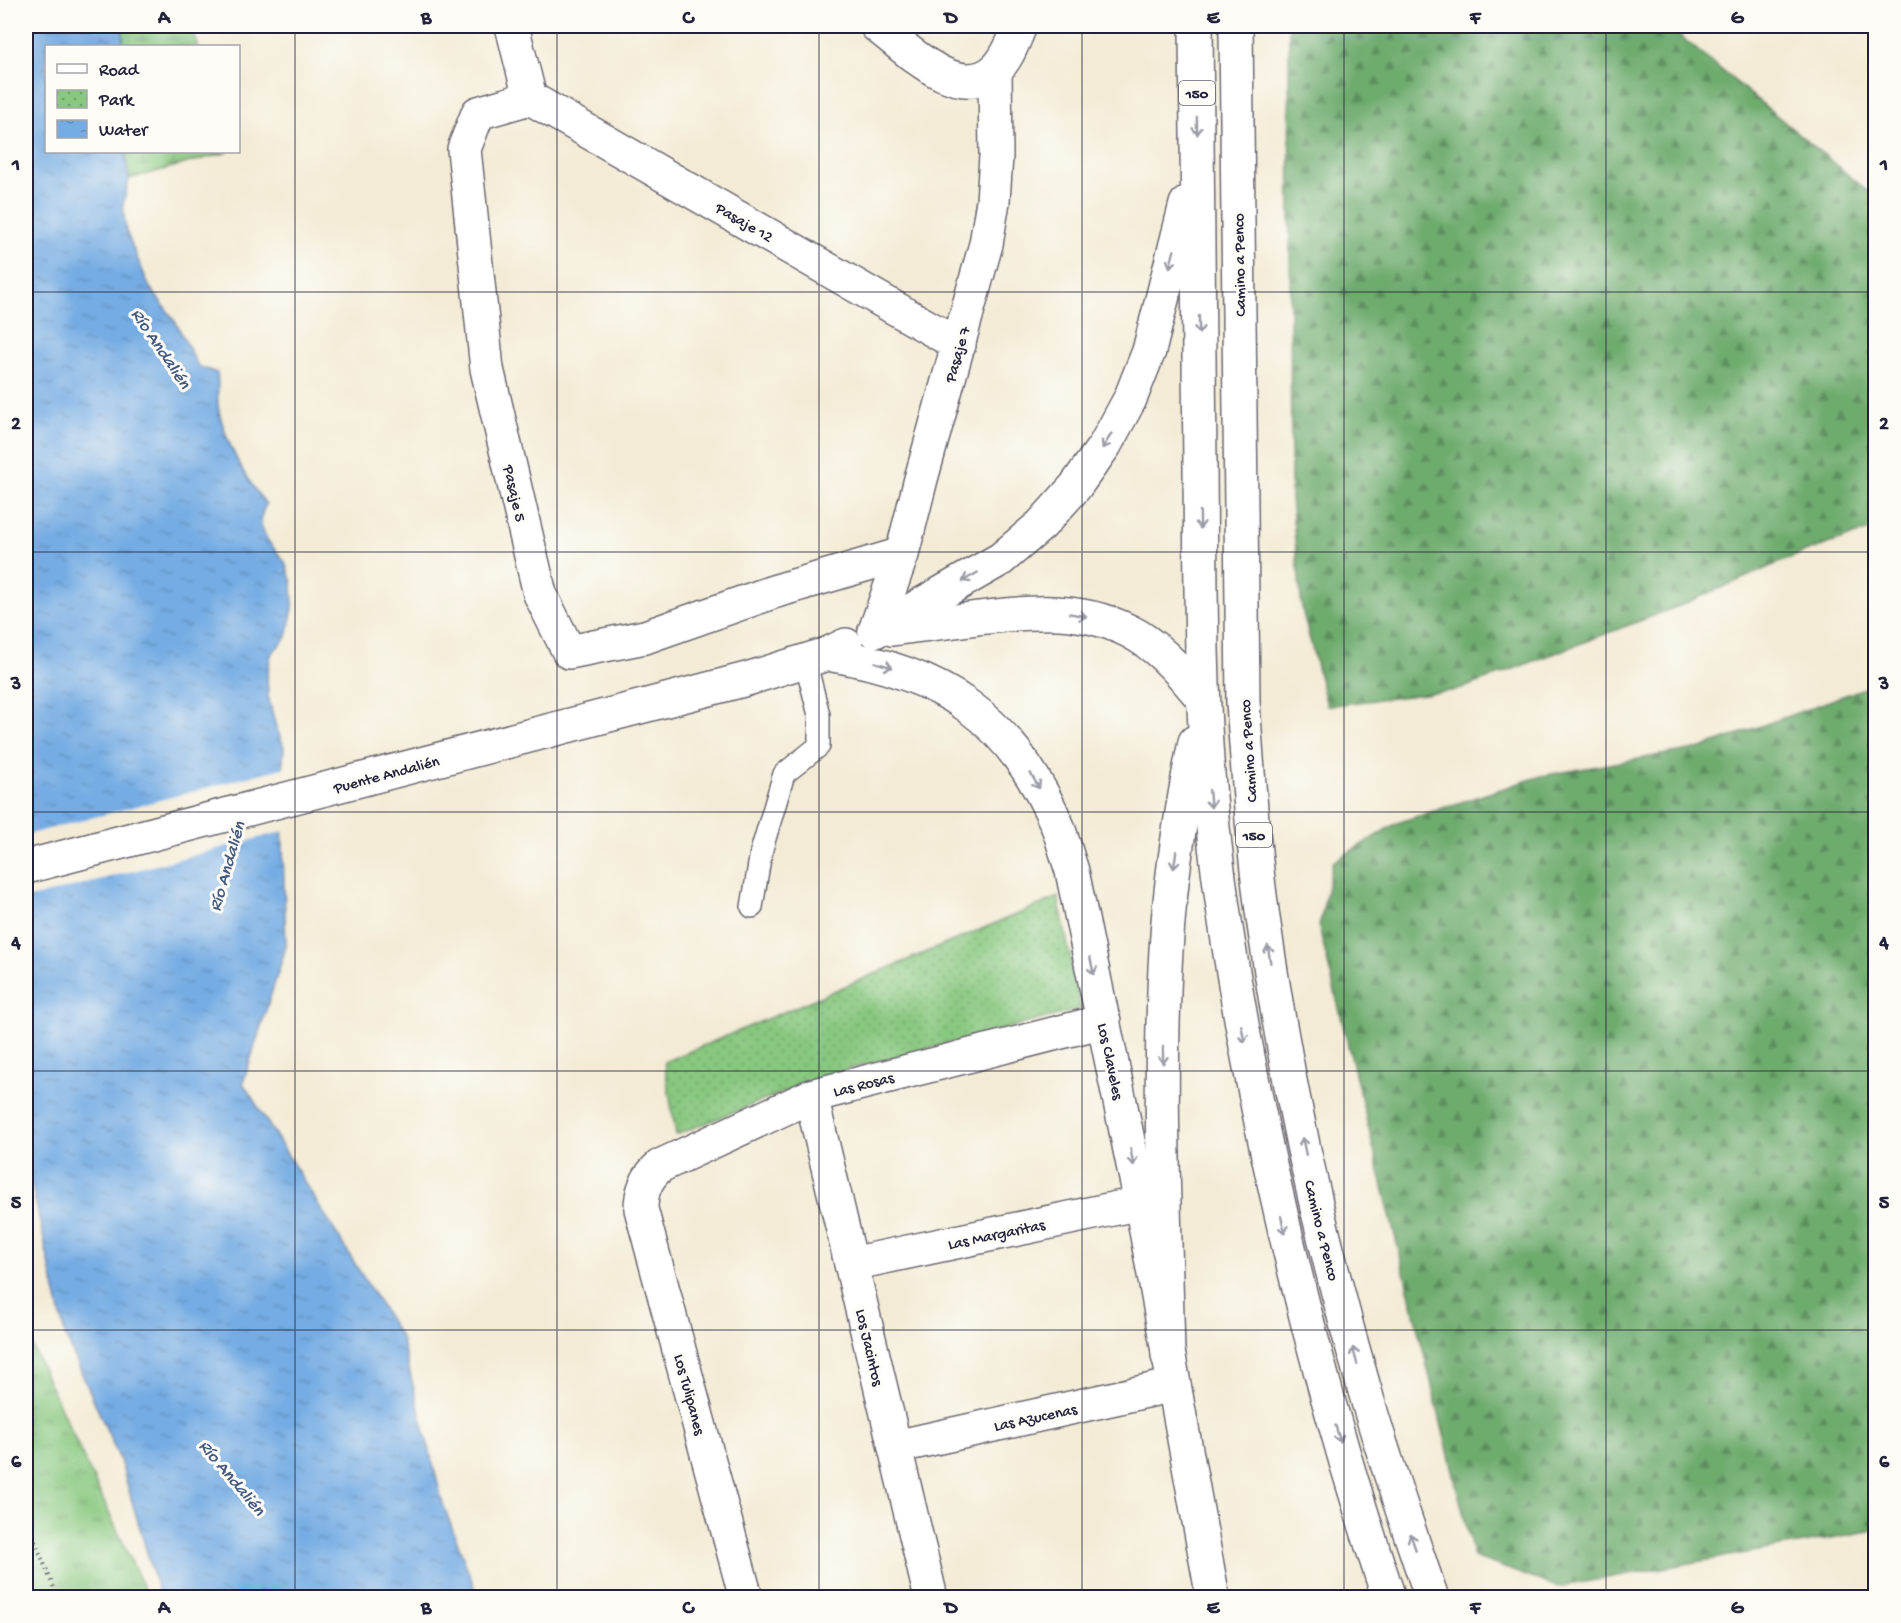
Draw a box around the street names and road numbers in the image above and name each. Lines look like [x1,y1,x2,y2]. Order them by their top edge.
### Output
road number: 150 [1179,81,1215,105]
street label: Pasaje 12 [710,199,776,248]
street label: Camino a Penco [1231,213,1252,317]
street label: Pasaje 7 [942,324,977,386]
street label: Pasaje 5 [497,463,528,524]
street label: Camino a Penco [1237,699,1264,803]
street label: Puente Andalién [331,753,442,800]
road number: 150 [1236,823,1272,847]
street label: Los Claveles [1091,1022,1126,1103]
street label: Las Rosas [832,1069,897,1103]
street label: Camino a Penco [1298,1178,1341,1283]
street label: Las Margaritas [947,1217,1048,1256]
street label: Los Jacintos [850,1307,886,1389]
street label: Los Tulipanes [668,1352,708,1439]
street label: Las Azucenas [992,1401,1080,1438]

